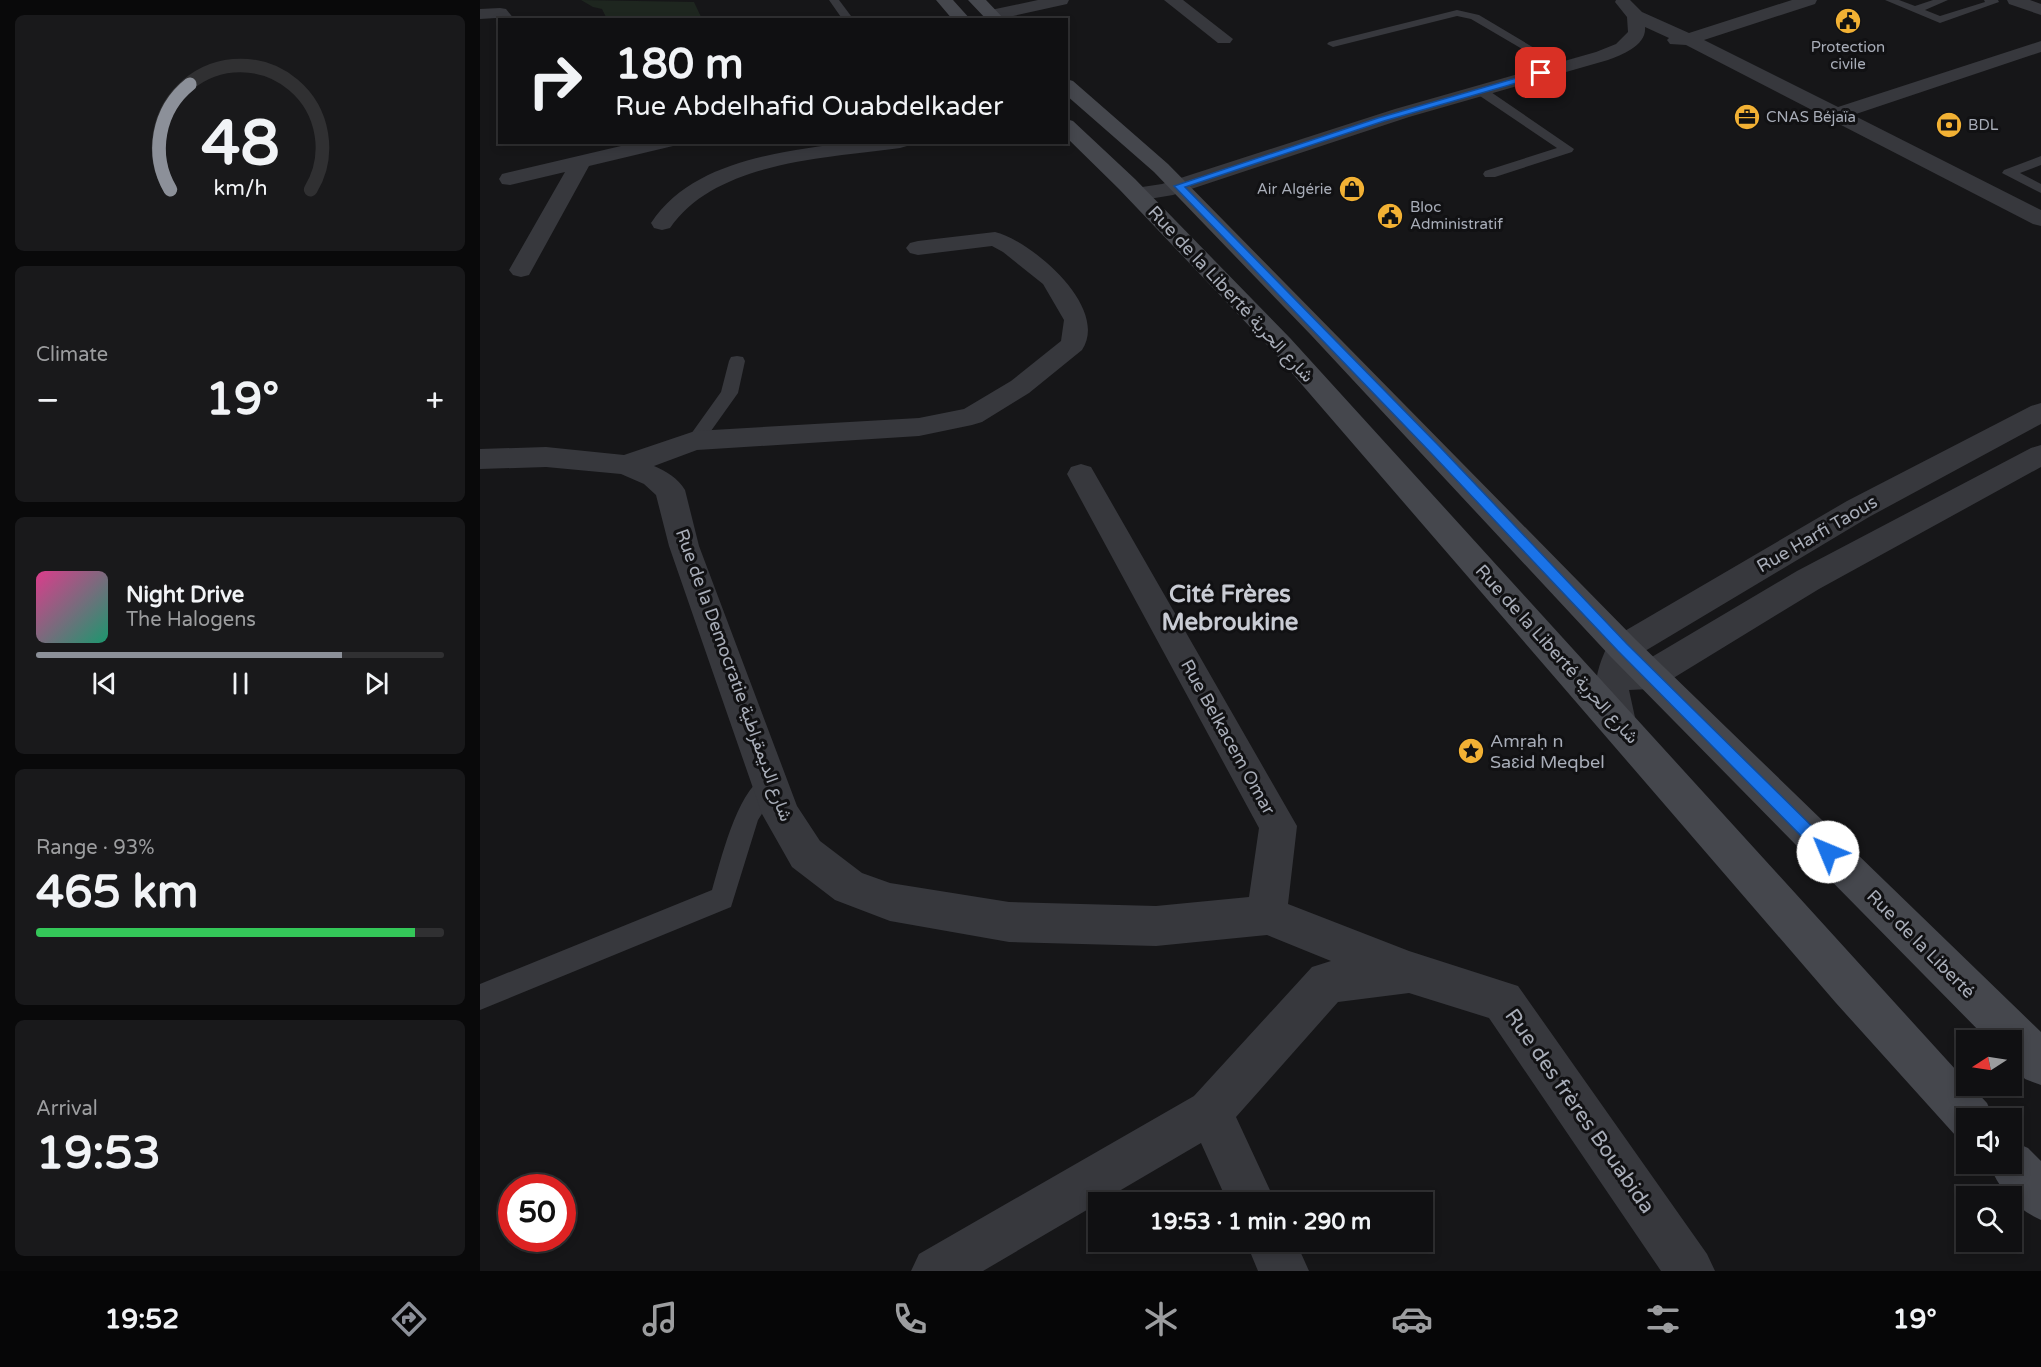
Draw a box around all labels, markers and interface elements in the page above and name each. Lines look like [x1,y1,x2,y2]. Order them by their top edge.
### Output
public building icon: Protection civile [1833,6,1863,36]
place label: Protection civile [1811,38,1885,73]
text: 180 m [615,39,744,90]
icon: right [516,42,594,120]
pin [1515,47,1566,98]
icon: arrive [1524,56,1557,89]
text: Rue Abdelhafid Ouabdelkader [615,90,1003,123]
office icon: CNAS Béjaïa [1732,102,1762,132]
text: 48 [201,107,279,182]
place label: CNAS Béjaïa [1766,108,1856,126]
bank icon: BDL [1934,110,1964,140]
place label: BDL [1968,116,1999,134]
shop icon: Air Algérie [1337,174,1367,204]
text: km/h [213,175,267,201]
place label: Air Algérie [1257,180,1332,198]
place label: Bloc Administratif [1410,198,1503,233]
street label: Rue de la Liberté شارع الحرية [1143,201,1319,388]
public building icon: Bloc Administratif [1375,201,1405,231]
text: Climate [36,343,108,367]
text: 19° [206,373,279,427]
text: − [36,381,60,420]
text: + [425,381,444,420]
street label: Rue Harfi Taous [1753,491,1881,577]
street label: Rue de la Democratie شارع الديمقراطية [670,526,797,825]
street label: Rue de la Liberté شارع الحرية [1470,560,1643,749]
district label: Cité Frères Mebroukine [1162,580,1299,637]
text: Night Drive [126,582,244,608]
text: The Halogens [126,608,256,632]
street label: Rue Belkacem Omar [1176,655,1280,819]
icon: previous [88,667,121,700]
icon: pause [224,667,257,700]
icon: next [360,667,393,700]
place label: Amṛaḥ n Saɛid Meqbel [1490,730,1605,773]
place icon: Amṛaḥ n Saɛid Meqbel [1456,736,1486,766]
position arrow [1796,820,1860,884]
text: Range · 93% [36,836,155,860]
text: 465 km [36,866,198,920]
street label: Rue de la Liberté [1862,885,1980,1003]
street label: Rue des frères Bouabida [1499,1004,1660,1218]
north arrow [1956,1030,2022,1096]
map controls [1956,1030,2022,1252]
text: Arrival [36,1097,98,1121]
button: sound [1956,1108,2022,1174]
text: 19:53 [36,1127,161,1181]
speed limit sign: 50 [498,1174,576,1252]
button: search [1956,1186,2022,1252]
text: 19:53 · 1 min · 290 m [1150,1209,1371,1235]
icon: directions [388,1298,430,1340]
icon: music [639,1298,681,1340]
icon: phone [889,1298,931,1340]
icon: climate [1140,1298,1182,1340]
icon: car [1391,1298,1433,1340]
icon: filters [1642,1298,1684,1340]
text: 19:52 [104,1303,179,1336]
text: 19° [1892,1303,1937,1336]

